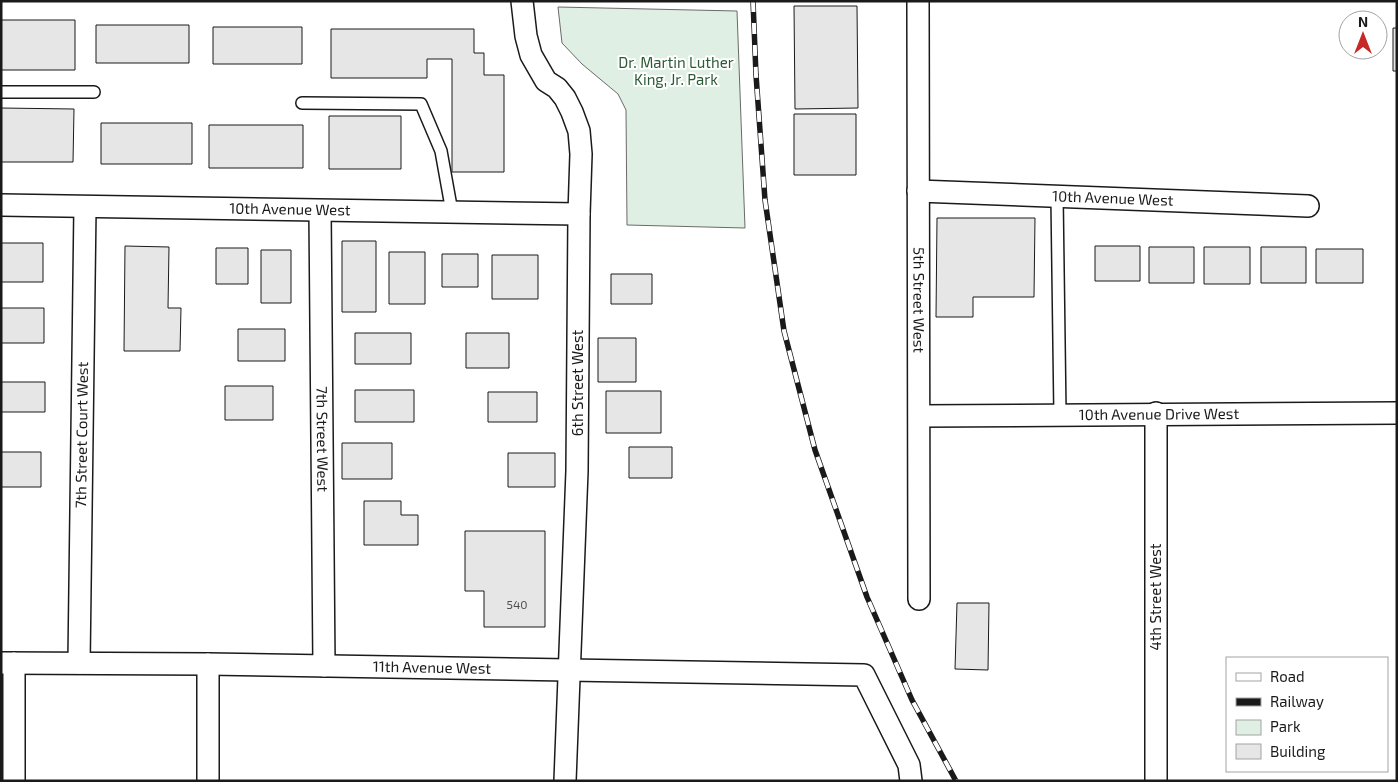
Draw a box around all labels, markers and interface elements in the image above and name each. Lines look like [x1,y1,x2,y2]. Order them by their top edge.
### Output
north arrow [1338,10,1388,60]
text: N [1358,13,1368,30]
park label: Dr. Martin Luther King, Jr. Park [618,53,734,88]
street label: 10th Avenue West [1052,186,1174,209]
street label: 10th Avenue West [229,199,351,218]
street label: 5th Street West [910,247,929,353]
street label: 6th Street West [568,329,586,436]
street label: 7th Street Court West [71,361,91,508]
street label: 7th Street West [314,386,332,492]
street label: 10th Avenue Drive West [1079,404,1239,423]
street label: 4th Street West [1146,543,1164,651]
house number: 540 [506,597,528,611]
street label: 11th Avenue West [373,657,492,677]
legend [1226,657,1388,772]
text: Road [1270,667,1305,685]
text: Railway [1270,692,1324,710]
text: Park [1270,717,1301,735]
text: Building [1270,742,1326,760]

